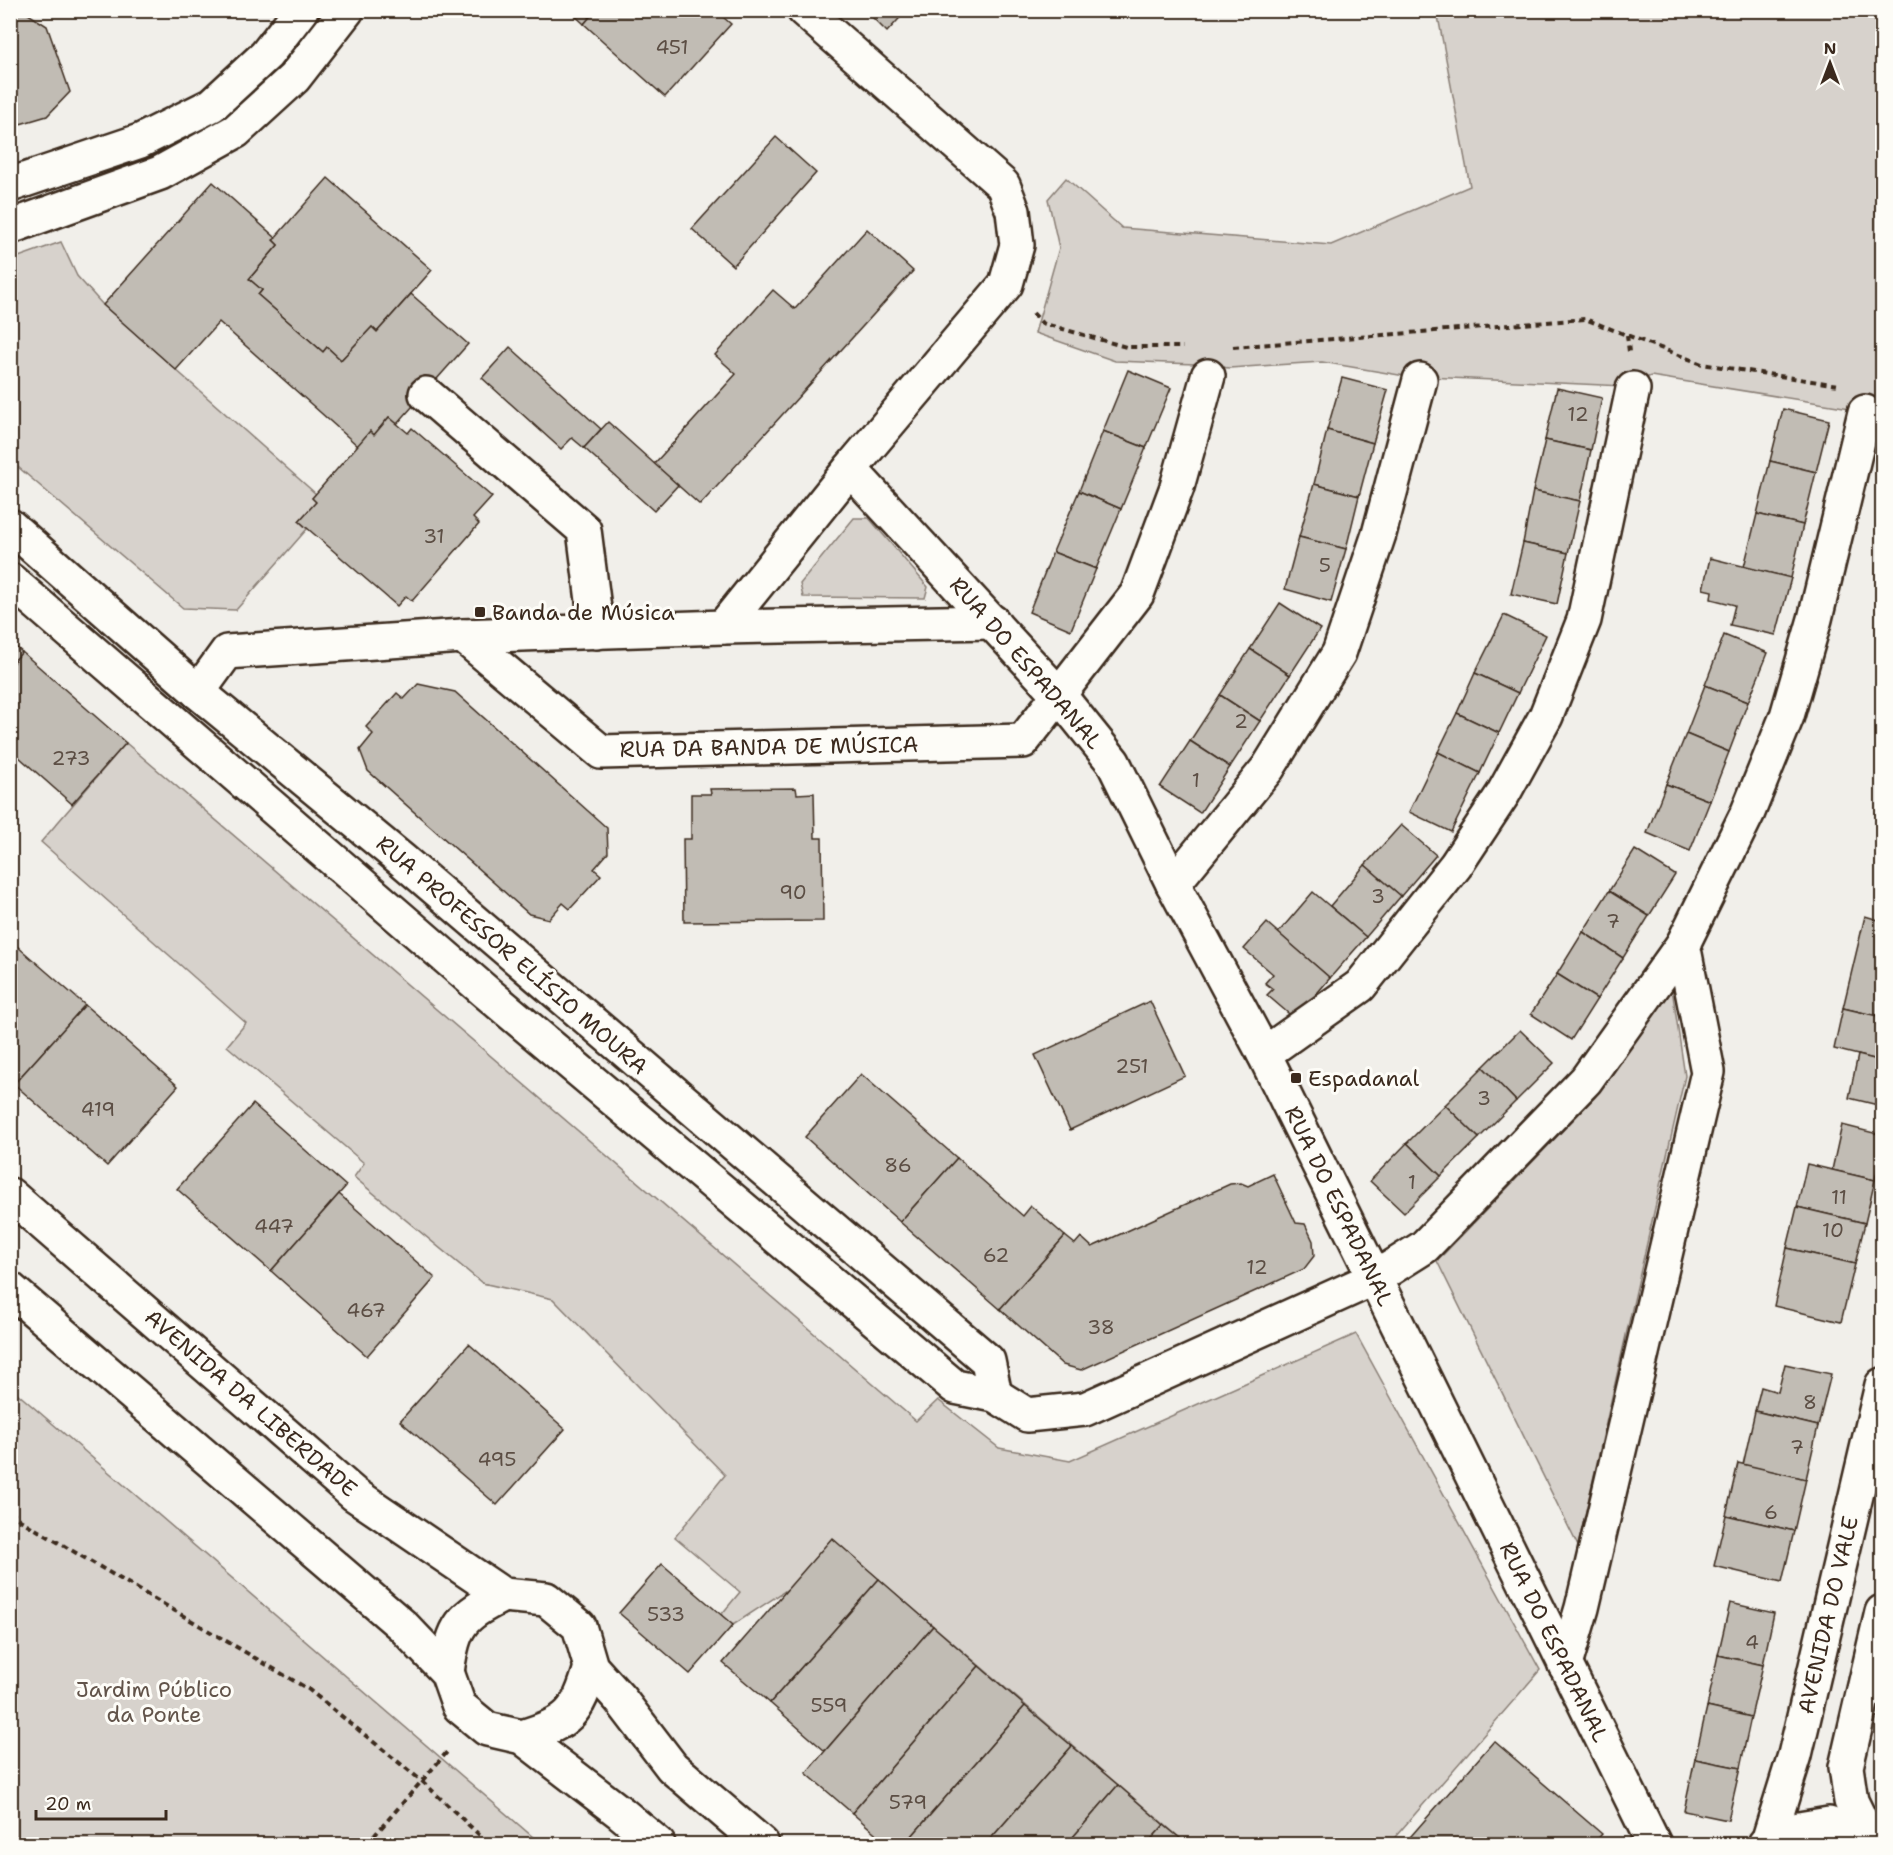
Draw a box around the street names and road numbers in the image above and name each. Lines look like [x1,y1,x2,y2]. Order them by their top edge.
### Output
street label: RUA DO ESPADANAL [943,571,1109,755]
street label: RUA DA BANDA DE MÚSICA [619,730,919,764]
street label: RUA PROFESSOR ELÍSIO MOURA [370,829,654,1081]
street label: RUA DO ESPADANAL [1278,1101,1400,1311]
street label: AVENIDA DA LIBERDADE [139,1303,363,1503]
street label: AVENIDA DO VALE [1791,1513,1865,1717]
street label: RUA DO ESPADANAL [1493,1537,1615,1747]

